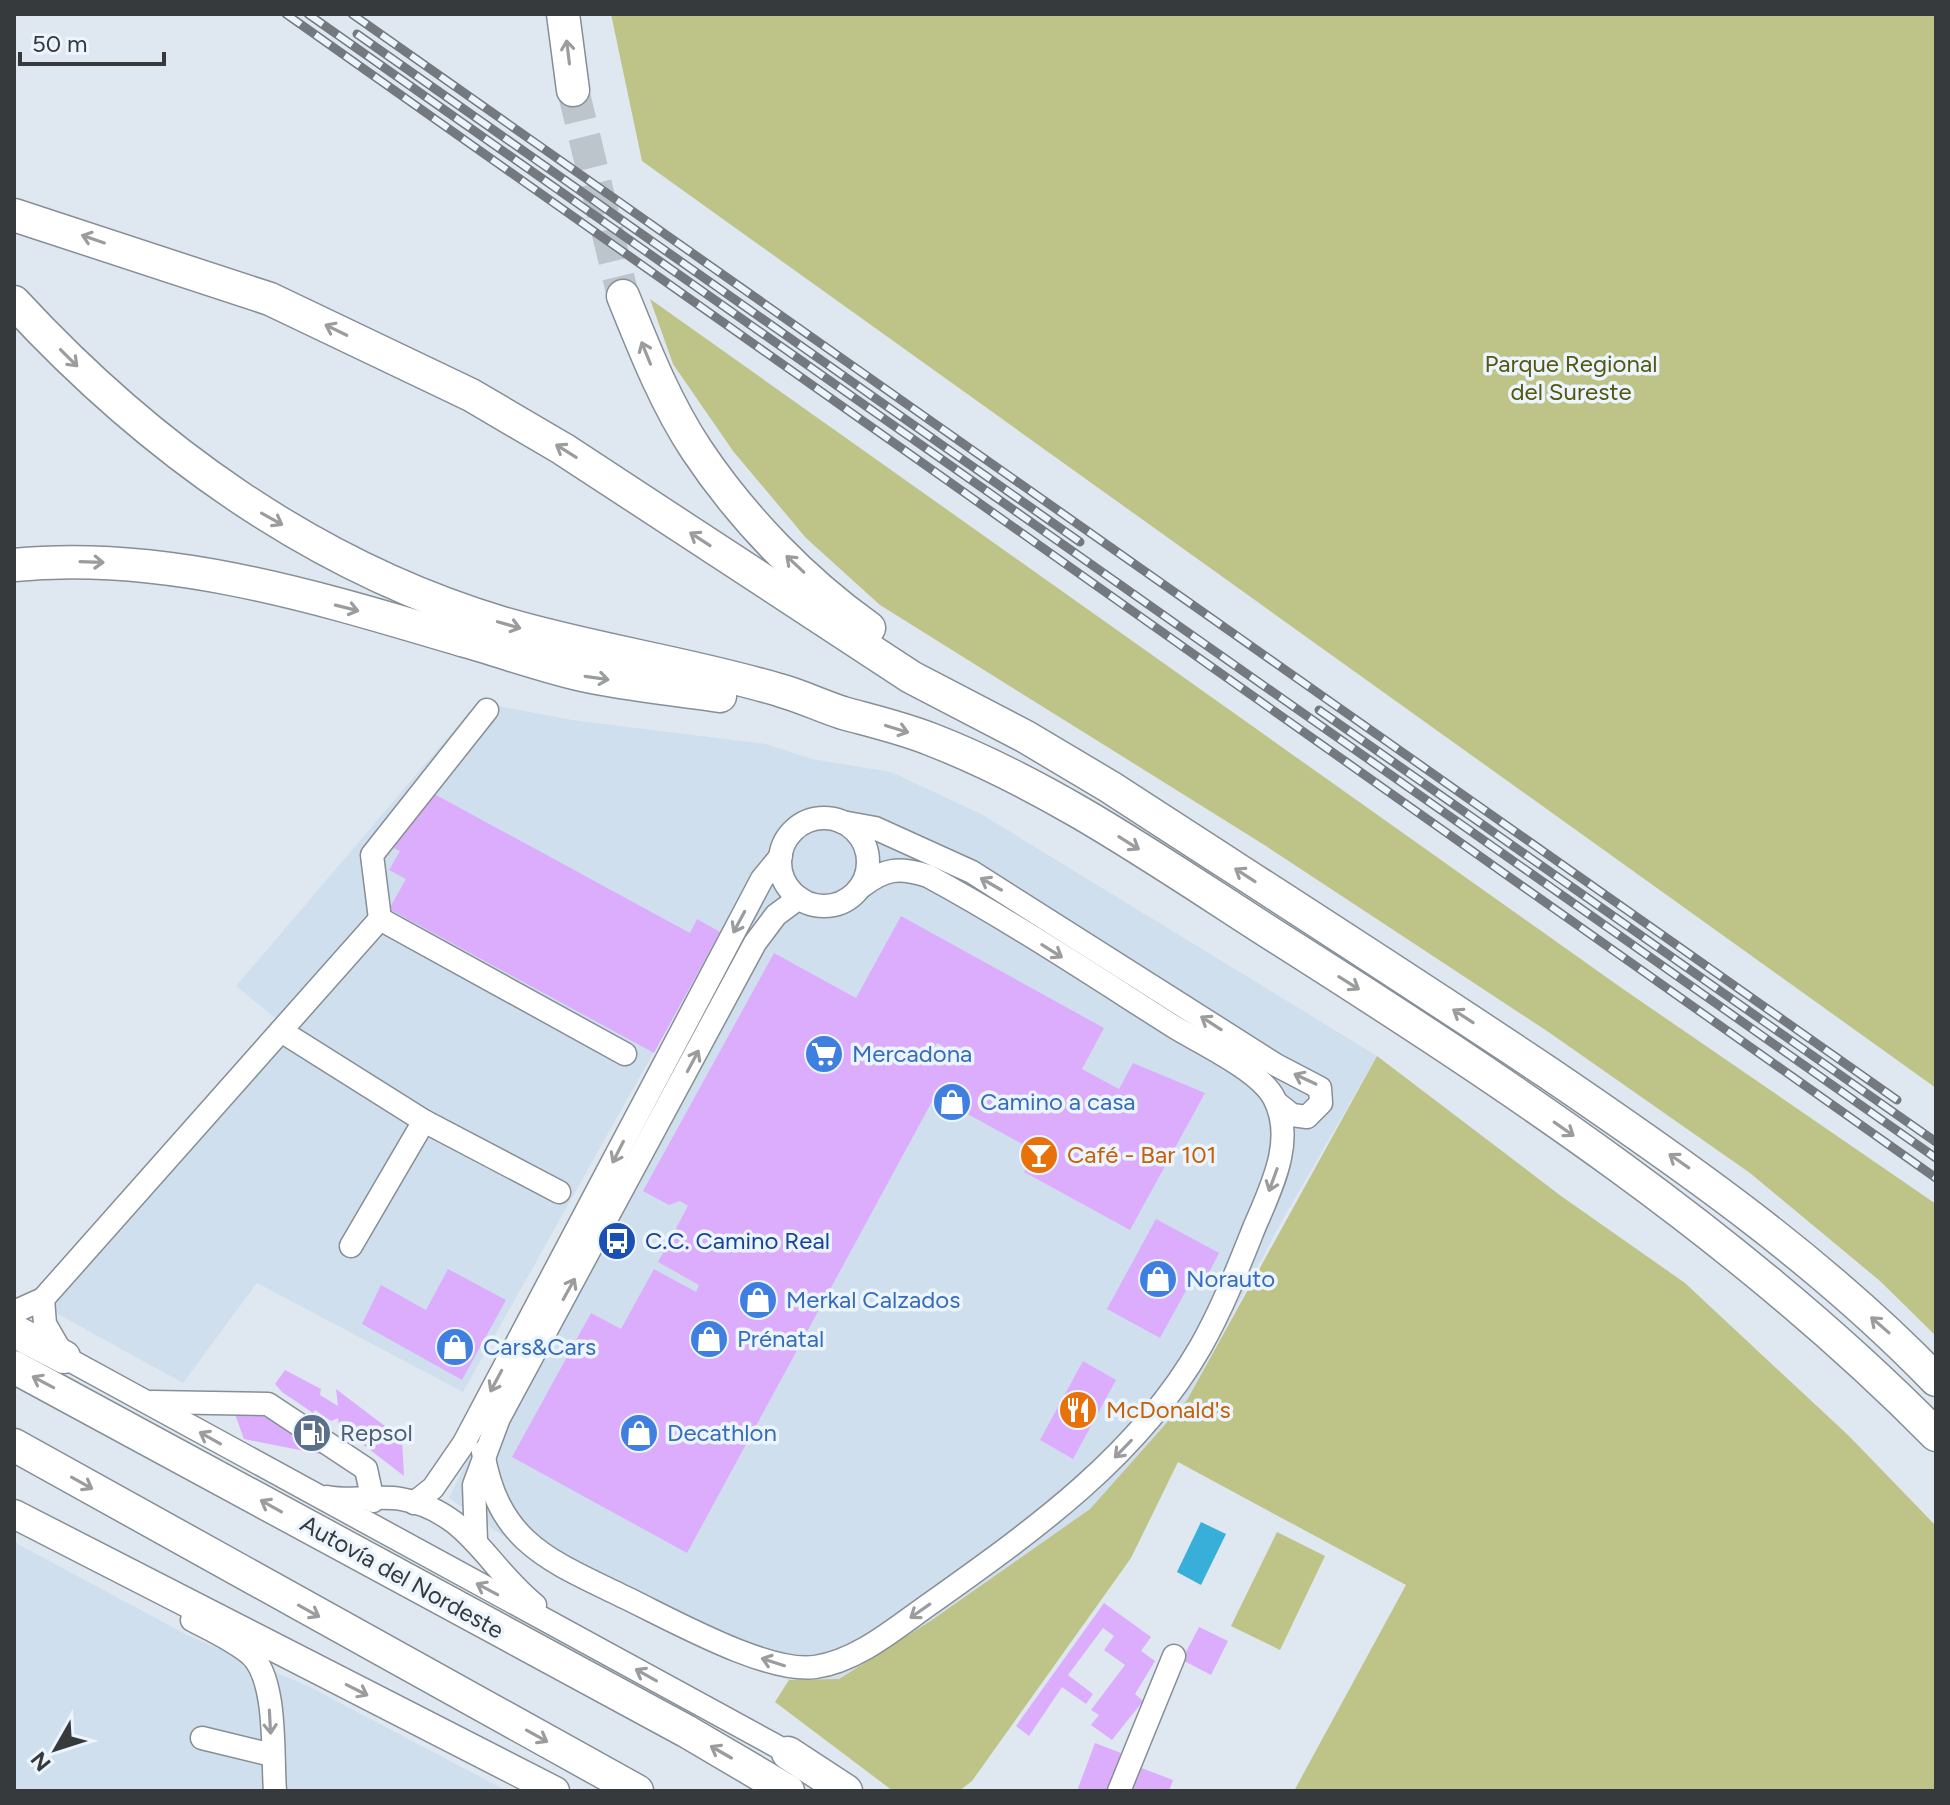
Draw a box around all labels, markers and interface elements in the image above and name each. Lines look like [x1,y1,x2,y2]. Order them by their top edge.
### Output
scale bar [20,16,164,66]
text: 50 m [32,29,88,58]
one-way arrow [560,40,575,65]
one-way arrow [80,230,105,245]
one-way arrow [324,322,348,337]
one-way arrow [638,341,652,366]
one-way arrow [59,348,78,368]
park label: Parque Regional del Sureste [1485,349,1657,406]
one-way arrow [555,443,578,459]
one-way arrow [260,511,283,527]
one-way arrow [689,530,712,546]
one-way arrow [78,554,105,569]
one-way arrow [785,556,805,574]
one-way arrow [333,602,359,617]
one-way arrow [495,618,521,633]
one-way arrow [584,671,609,686]
one-way arrow [883,722,909,737]
one-way arrow [1118,835,1140,852]
one-way arrow [1234,866,1257,882]
one-way arrow [980,875,1003,891]
one-way arrow [731,909,747,933]
one-way arrow [1040,943,1063,959]
one-way arrow [1337,975,1360,991]
one-way arrow [1452,1008,1475,1024]
one-way arrow [1200,1015,1222,1031]
supermarket icon: Mercadona [803,1033,845,1075]
place label: Mercadona [852,1039,972,1068]
one-way arrow [686,1049,702,1073]
one-way arrow [1294,1071,1318,1086]
shop icon: Camino a casa [931,1081,973,1123]
place label: Camino a casa [980,1087,1136,1116]
one-way arrow [1552,1121,1574,1137]
bar icon: Café - Bar 101 [1018,1134,1060,1176]
one-way arrow [610,1139,626,1163]
place label: Café - Bar 101 [1067,1140,1216,1169]
one-way arrow [1668,1153,1690,1169]
one-way arrow [1265,1168,1280,1193]
bus stop icon: C.C. Camino Real [596,1220,638,1262]
place label: C.C. Camino Real [645,1226,830,1255]
shop icon: Norauto [1137,1258,1179,1300]
place label: Norauto [1186,1264,1275,1293]
one-way arrow [562,1278,577,1302]
shop icon: Merkal Calzados [737,1279,779,1321]
place label: Merkal Calzados [786,1285,960,1314]
one-way arrow [1871,1316,1891,1334]
shop icon: Prénatal [688,1318,730,1360]
place label: Prénatal [737,1324,824,1353]
shop icon: Cars&Cars [434,1326,476,1368]
place label: Cars&Cars [483,1332,596,1361]
one-way arrow [488,1369,504,1393]
one-way arrow [31,1374,55,1390]
restaurant icon: McDonald's [1057,1389,1099,1431]
place label: McDonald's [1106,1395,1231,1424]
fuel station icon: Repsol [291,1412,333,1454]
shop icon: Decathlon [618,1412,660,1454]
place label: Repsol [340,1418,413,1447]
place label: Decathlon [667,1418,777,1447]
one-way arrow [198,1430,222,1445]
one-way arrow [1113,1439,1132,1459]
one-way arrow [70,1476,93,1492]
one-way arrow [260,1498,283,1514]
street label: Autovía del Nordeste [296,1509,509,1644]
one-way arrow [476,1580,500,1596]
one-way arrow [297,1603,320,1619]
one-way arrow [909,1603,931,1619]
one-way arrow [760,1653,785,1668]
one-way arrow [634,1667,658,1682]
one-way arrow [345,1683,369,1698]
one-way arrow [263,1708,278,1735]
north arrow [16,1709,96,1789]
one-way arrow [524,1729,548,1744]
one-way arrow [709,1743,732,1759]
text: N [25,1746,57,1776]

